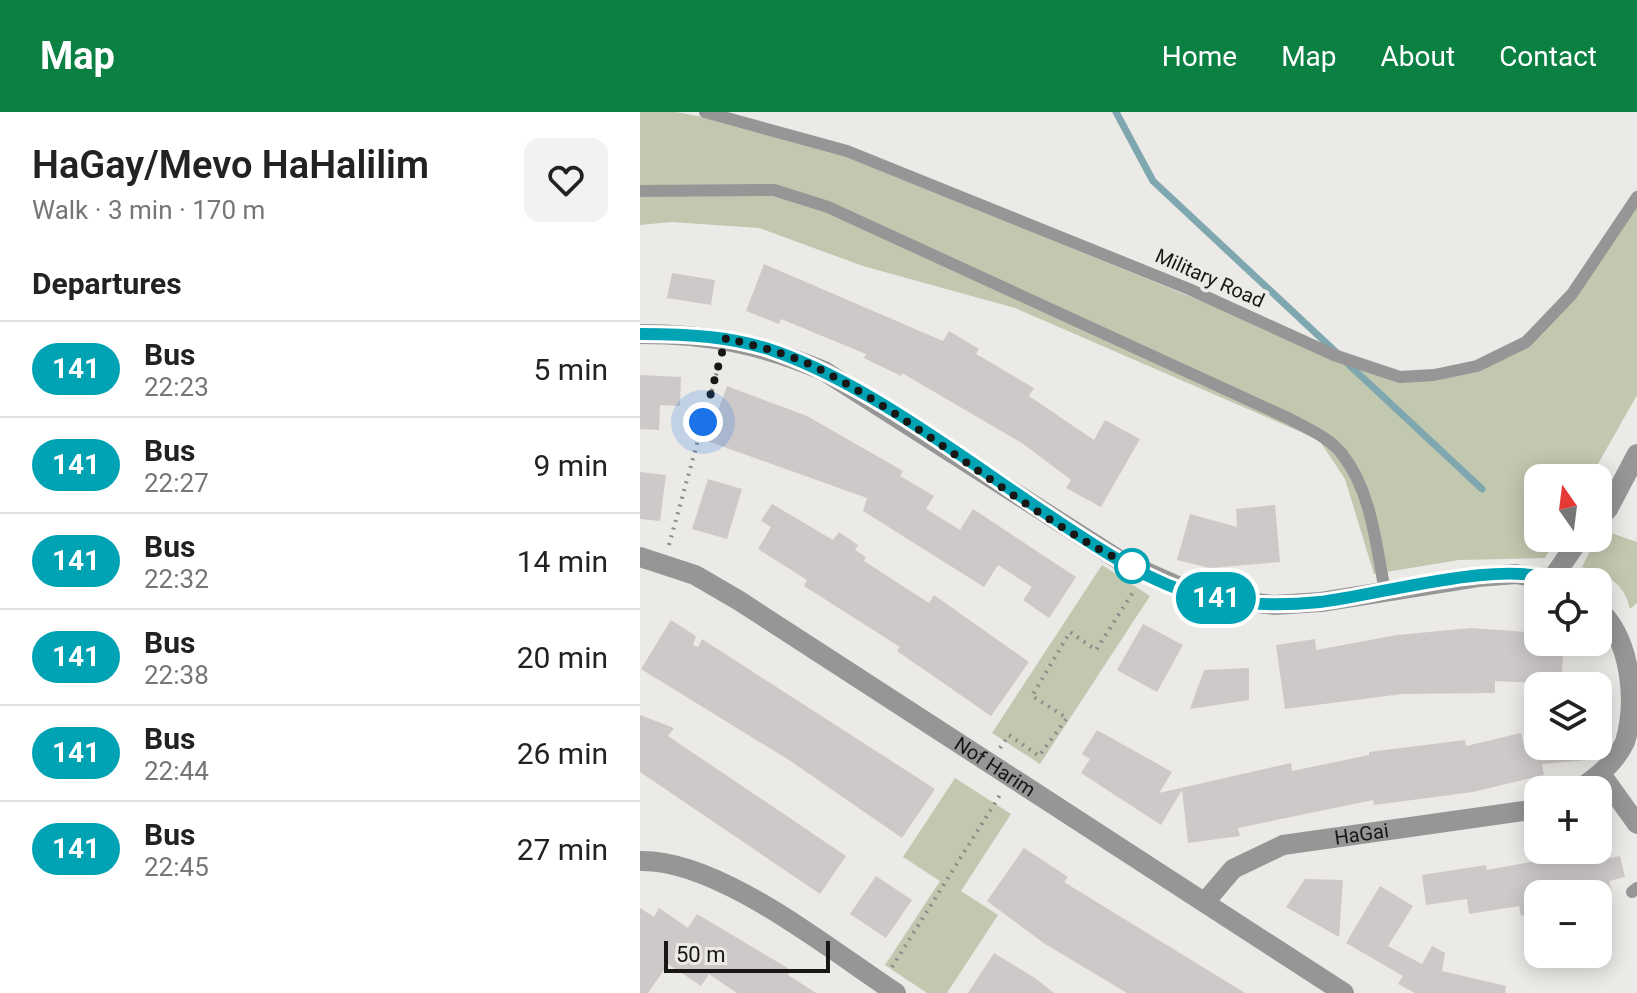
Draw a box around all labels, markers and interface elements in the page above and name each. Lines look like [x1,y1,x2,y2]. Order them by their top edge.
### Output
text: Map [40,34,115,78]
text: Home [1162,40,1237,73]
text: Map [1281,40,1337,73]
text: About [1381,40,1455,73]
text: Contact [1499,40,1597,73]
button: heart [524,138,608,222]
text: HaGay/Mevo HaHalilim [32,143,429,187]
text: Walk · 3 min · 170 m [32,195,265,225]
street label: Military Road [1152,243,1268,313]
text: Departures [32,266,182,301]
text: Bus [144,337,195,372]
text: 141 [52,352,100,385]
text: 5 min [534,352,608,387]
text: 22:23 [144,372,209,402]
your location [683,402,723,442]
text: Bus [144,433,195,468]
text: 141 [52,448,100,481]
text: 9 min [534,448,608,483]
north arrow [1524,464,1612,552]
map controls [1524,464,1612,968]
text: 22:27 [144,468,209,498]
text: Bus [144,529,195,564]
text: 141 [52,544,100,577]
text: 14 min [517,544,608,579]
unlabelled marker [1115,549,1149,583]
text: 22:32 [144,564,209,594]
button: locate [1524,568,1612,656]
line badge: 141 [1170,572,1262,624]
text: 141 [1192,581,1240,614]
text: Bus [144,625,195,660]
text: 141 [52,640,100,673]
text: 20 min [517,640,608,675]
text: 22:38 [144,660,209,690]
button: layers [1524,672,1612,760]
text: Bus [144,721,195,756]
street label: Nof Harim [950,732,1040,802]
text: 141 [52,736,100,769]
text: 26 min [517,736,608,771]
text: 22:44 [144,756,209,786]
button: + [1524,776,1612,864]
text: Bus [144,817,195,852]
street label: HaGai [1333,818,1390,850]
text: 141 [52,832,100,865]
text: 27 min [517,832,608,867]
text: 22:45 [144,852,209,882]
button: − [1524,880,1612,968]
scale bar [664,937,830,973]
text: 50 m [676,942,725,967]

